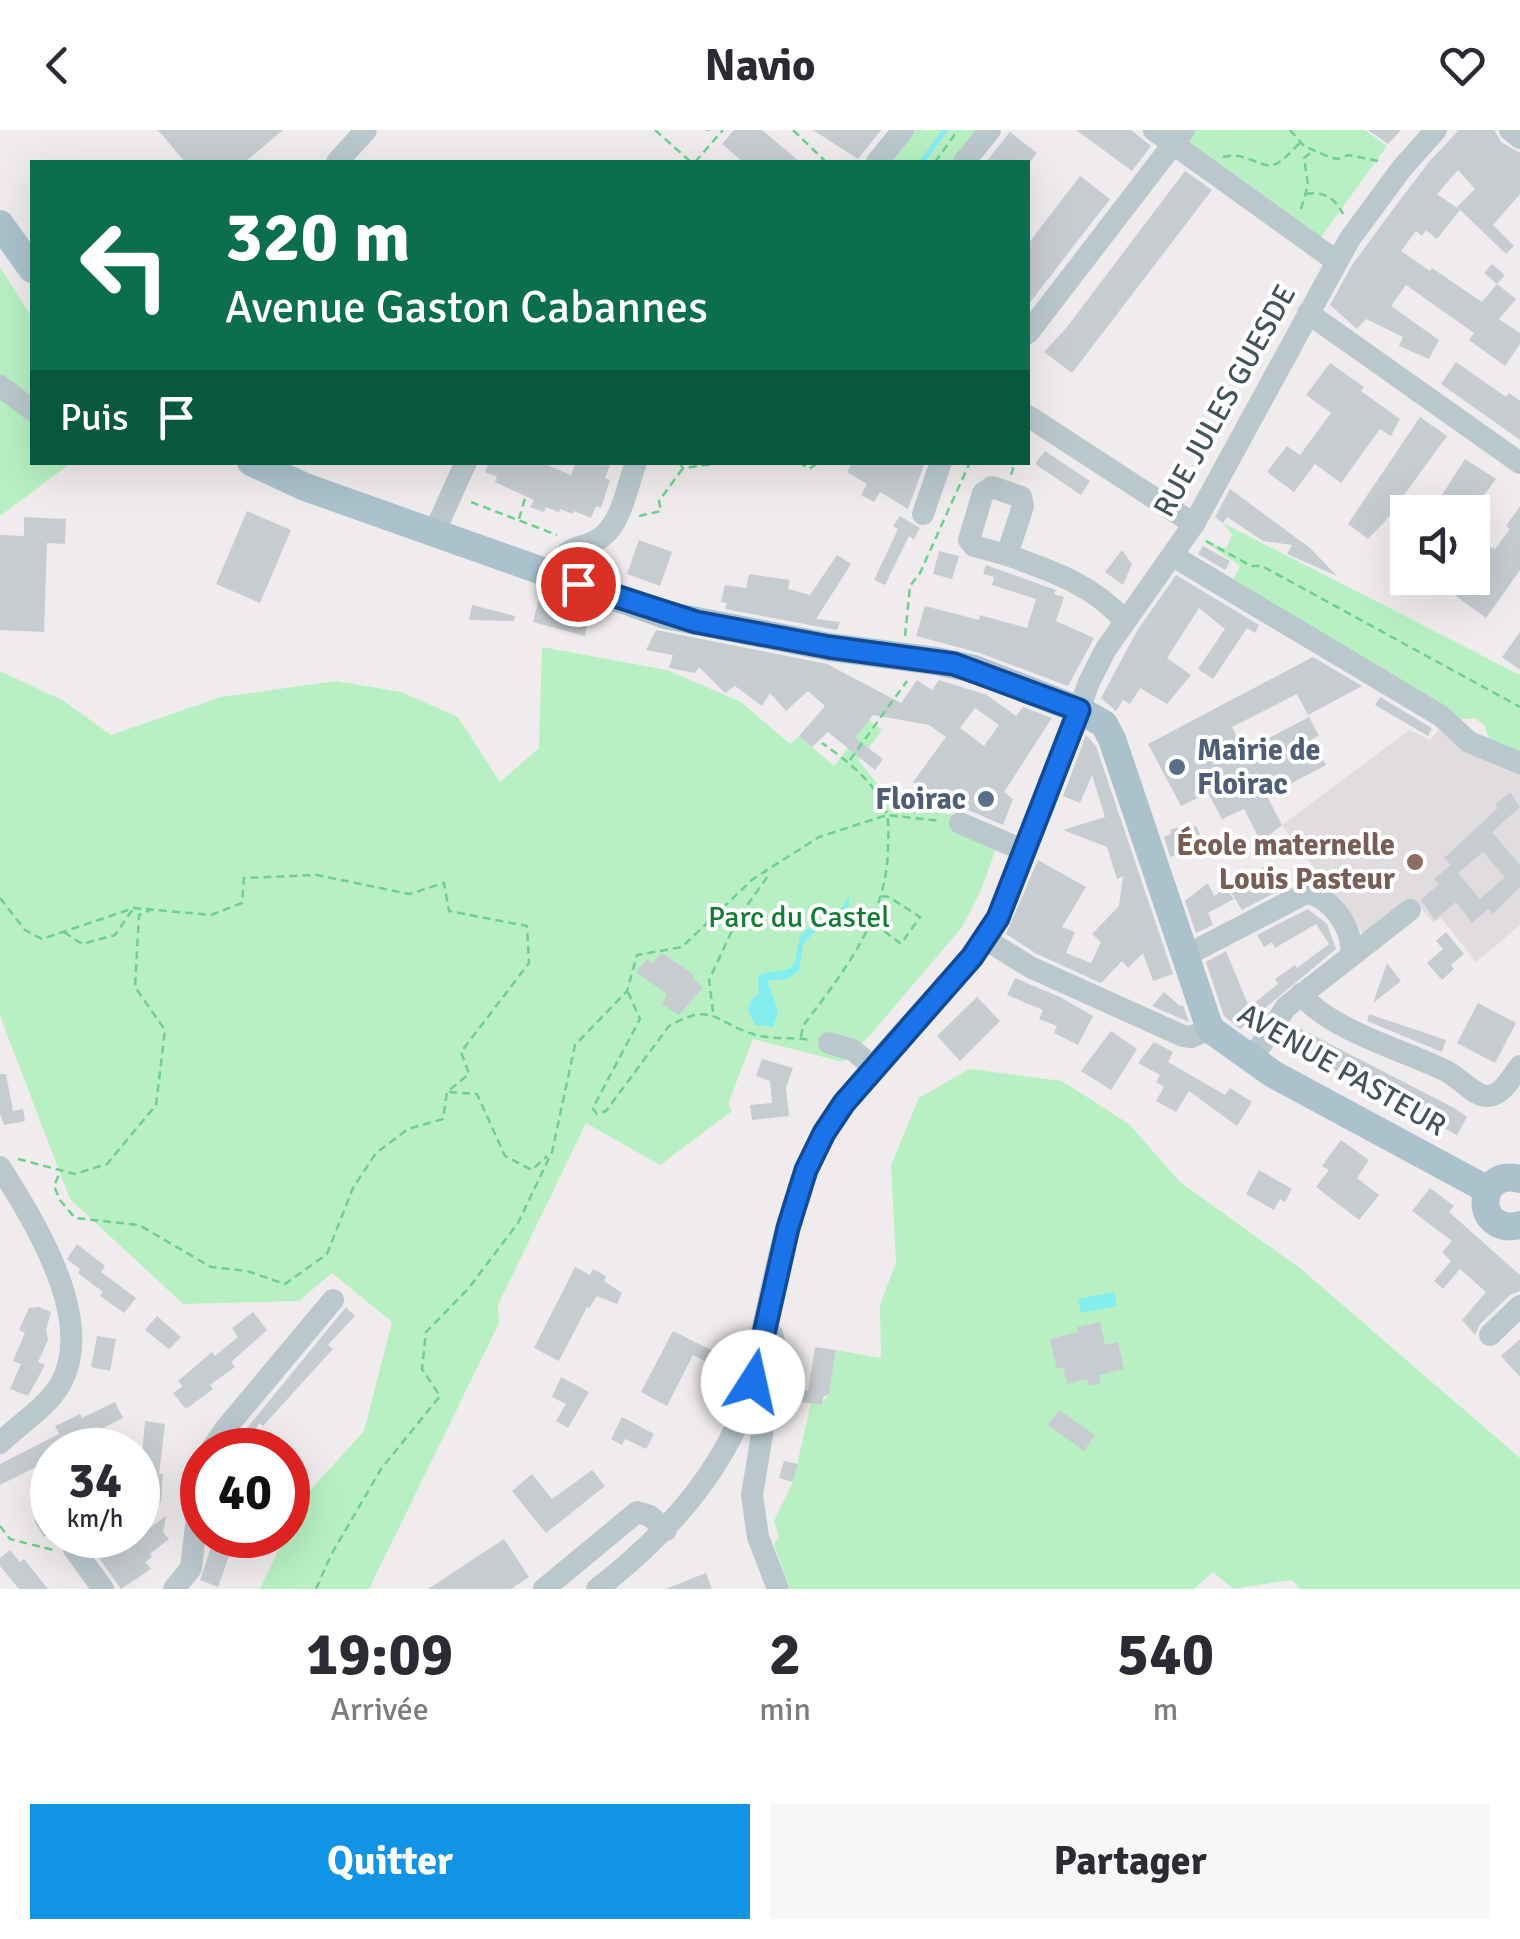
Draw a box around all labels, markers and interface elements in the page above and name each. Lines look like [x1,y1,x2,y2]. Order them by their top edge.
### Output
icon: back [30,38,85,93]
text: Navio [704,38,816,93]
icon: heart [1435,38,1490,93]
text: 320 m [225,194,410,280]
icon: left [60,200,190,330]
street label: RUE JULES GUESDE [1146,278,1304,524]
text: Avenue Gaston Cabannes [225,280,708,335]
icon: arrive [149,390,204,445]
text: Puis [60,394,129,441]
map controls [1390,495,1490,595]
button: sound [1390,495,1490,595]
pin [536,542,621,627]
icon: arrive [551,557,606,612]
place label: Mairie de Floirac [1197,732,1320,803]
marker: Mairie de Floirac [1166,756,1188,778]
place label: Floirac [875,781,966,818]
marker: Floirac [975,788,997,810]
place label: École maternelle Louis Pasteur [1176,826,1395,898]
marker: École maternelle Louis Pasteur [1404,851,1426,873]
park label: Parc du Castel [708,899,890,936]
street label: AVENUE PASTEUR [1231,995,1453,1145]
position arrow [701,1330,805,1434]
speed limit sign: 40 [180,1428,310,1558]
text: 34 [68,1450,122,1512]
text: km/h [67,1503,123,1534]
text: 19:09 [306,1618,453,1692]
text: 2 [769,1618,801,1692]
text: 540 [1117,1618,1214,1692]
text: Arrivée [331,1690,429,1729]
text: min [759,1690,811,1729]
text: m [1153,1690,1178,1729]
button: Quitter [30,1804,750,1919]
button: Partager [770,1804,1490,1919]

